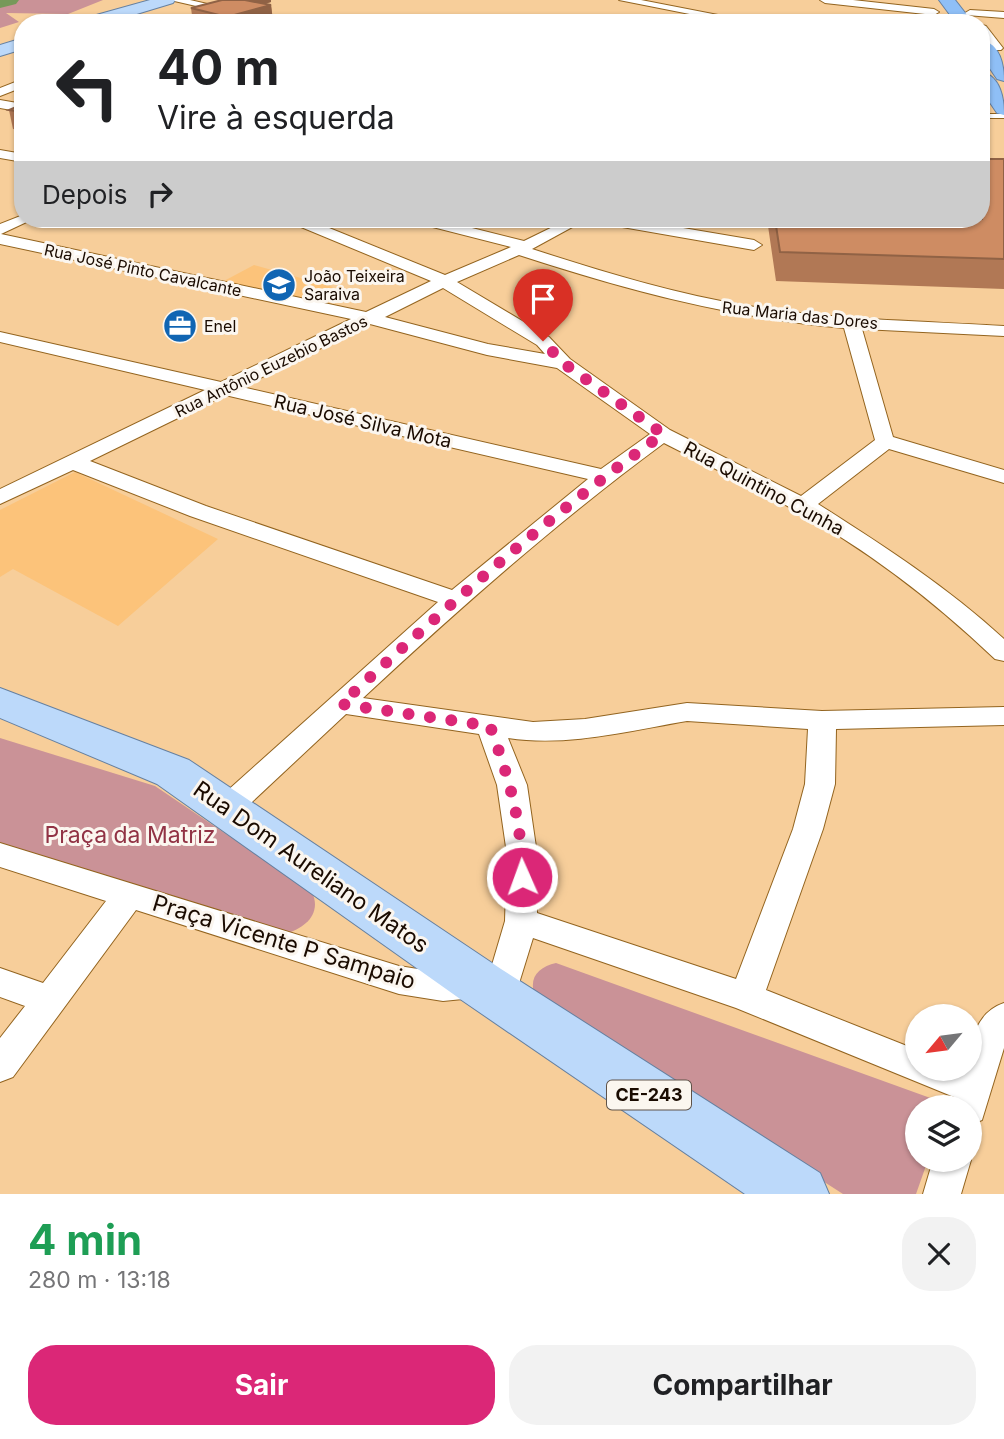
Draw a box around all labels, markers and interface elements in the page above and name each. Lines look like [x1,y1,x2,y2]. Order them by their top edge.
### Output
text: 40 m [157,38,280,97]
icon: left [42,42,133,133]
text: Vire à esquerda [157,98,395,137]
icon: right [141,175,179,213]
text: Depois [42,179,127,210]
street label: Rua José Pinto Cavalcante [42,239,244,301]
school or university icon: João Teixeira Saraiva [260,266,298,304]
place label: João Teixeira Saraiva [304,266,405,304]
pin [513,269,573,341]
icon: arrive [524,280,562,318]
street label: Rua Maria das Dores [721,297,879,333]
office icon: Enel [161,307,199,345]
street label: Rua Antônio Euzebio Bastos [172,311,370,421]
place label: Enel [204,316,236,336]
street label: Rua José Silva Mota [272,390,454,453]
street label: Rua Quintino Cunha [680,436,848,540]
street label: Rua Dom Aureliano Matos [188,775,434,959]
park label: Praça da Matriz [45,821,215,849]
position arrow [485,840,559,914]
street label: Praça Vicente P Sampaio [149,889,419,995]
north arrow [905,1004,982,1082]
map controls [905,1004,982,1172]
road number: CE-243 [607,1080,691,1110]
button: layers [905,1095,982,1172]
text: 4 min [28,1214,142,1265]
button: close [902,1217,976,1291]
text: 280 m · 13:18 [28,1266,171,1294]
button: Sair [28,1345,495,1425]
button: Compartilhar [509,1345,976,1425]

